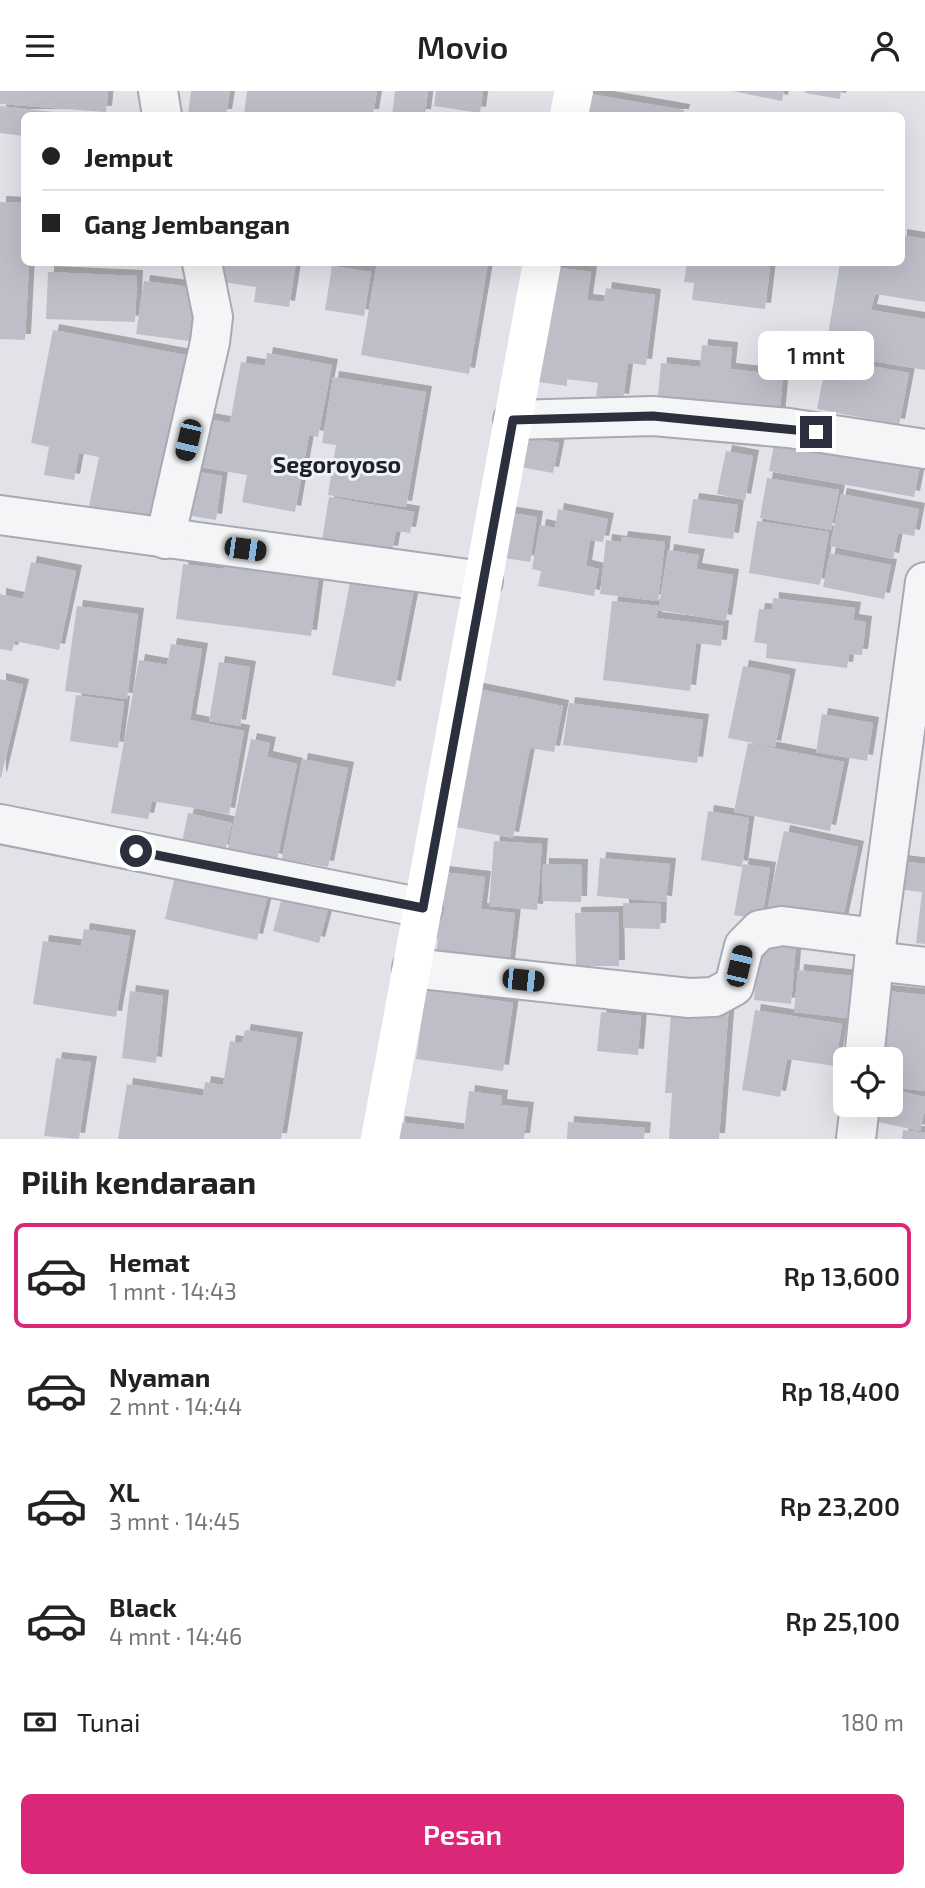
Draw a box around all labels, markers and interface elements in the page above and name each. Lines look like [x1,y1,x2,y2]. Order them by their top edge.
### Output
icon: menu [21,27,59,65]
text: Movio [417,27,508,65]
icon: person [866,27,904,65]
text: Jemput [84,141,173,172]
text: Gang Jembangan [84,208,290,239]
callout: 1 mnt [758,331,874,379]
text: 1 mnt [787,341,845,369]
route end [800,416,832,448]
car [174,417,203,463]
district label: Segoroyoso [273,450,401,478]
car [223,536,268,562]
route start [120,835,152,867]
car [725,943,754,989]
car [502,967,545,993]
map controls [833,1047,903,1117]
button: locate [833,1047,903,1117]
text: Pilih kendaraan [21,1162,256,1200]
icon: car [25,1244,88,1307]
text: Hemat [109,1246,190,1277]
text: Rp 13,600 [783,1260,900,1291]
text: 1 mnt · 14:43 [109,1277,237,1305]
icon: car [25,1359,88,1422]
text: Nyaman [109,1361,210,1392]
text: Rp 18,400 [781,1375,900,1406]
text: 2 mnt · 14:44 [109,1392,242,1420]
icon: car [25,1474,88,1537]
text: XL [109,1476,140,1507]
text: Rp 23,200 [780,1490,900,1521]
text: 3 mnt · 14:45 [109,1507,240,1535]
icon: car [25,1589,88,1652]
text: Black [109,1591,177,1622]
text: Rp 25,100 [785,1605,900,1636]
text: 4 mnt · 14:46 [109,1622,242,1650]
icon: cash [21,1703,59,1741]
text: Tunai [77,1706,140,1737]
text: 180 m [842,1708,904,1736]
button: Pesan [21,1794,904,1874]

